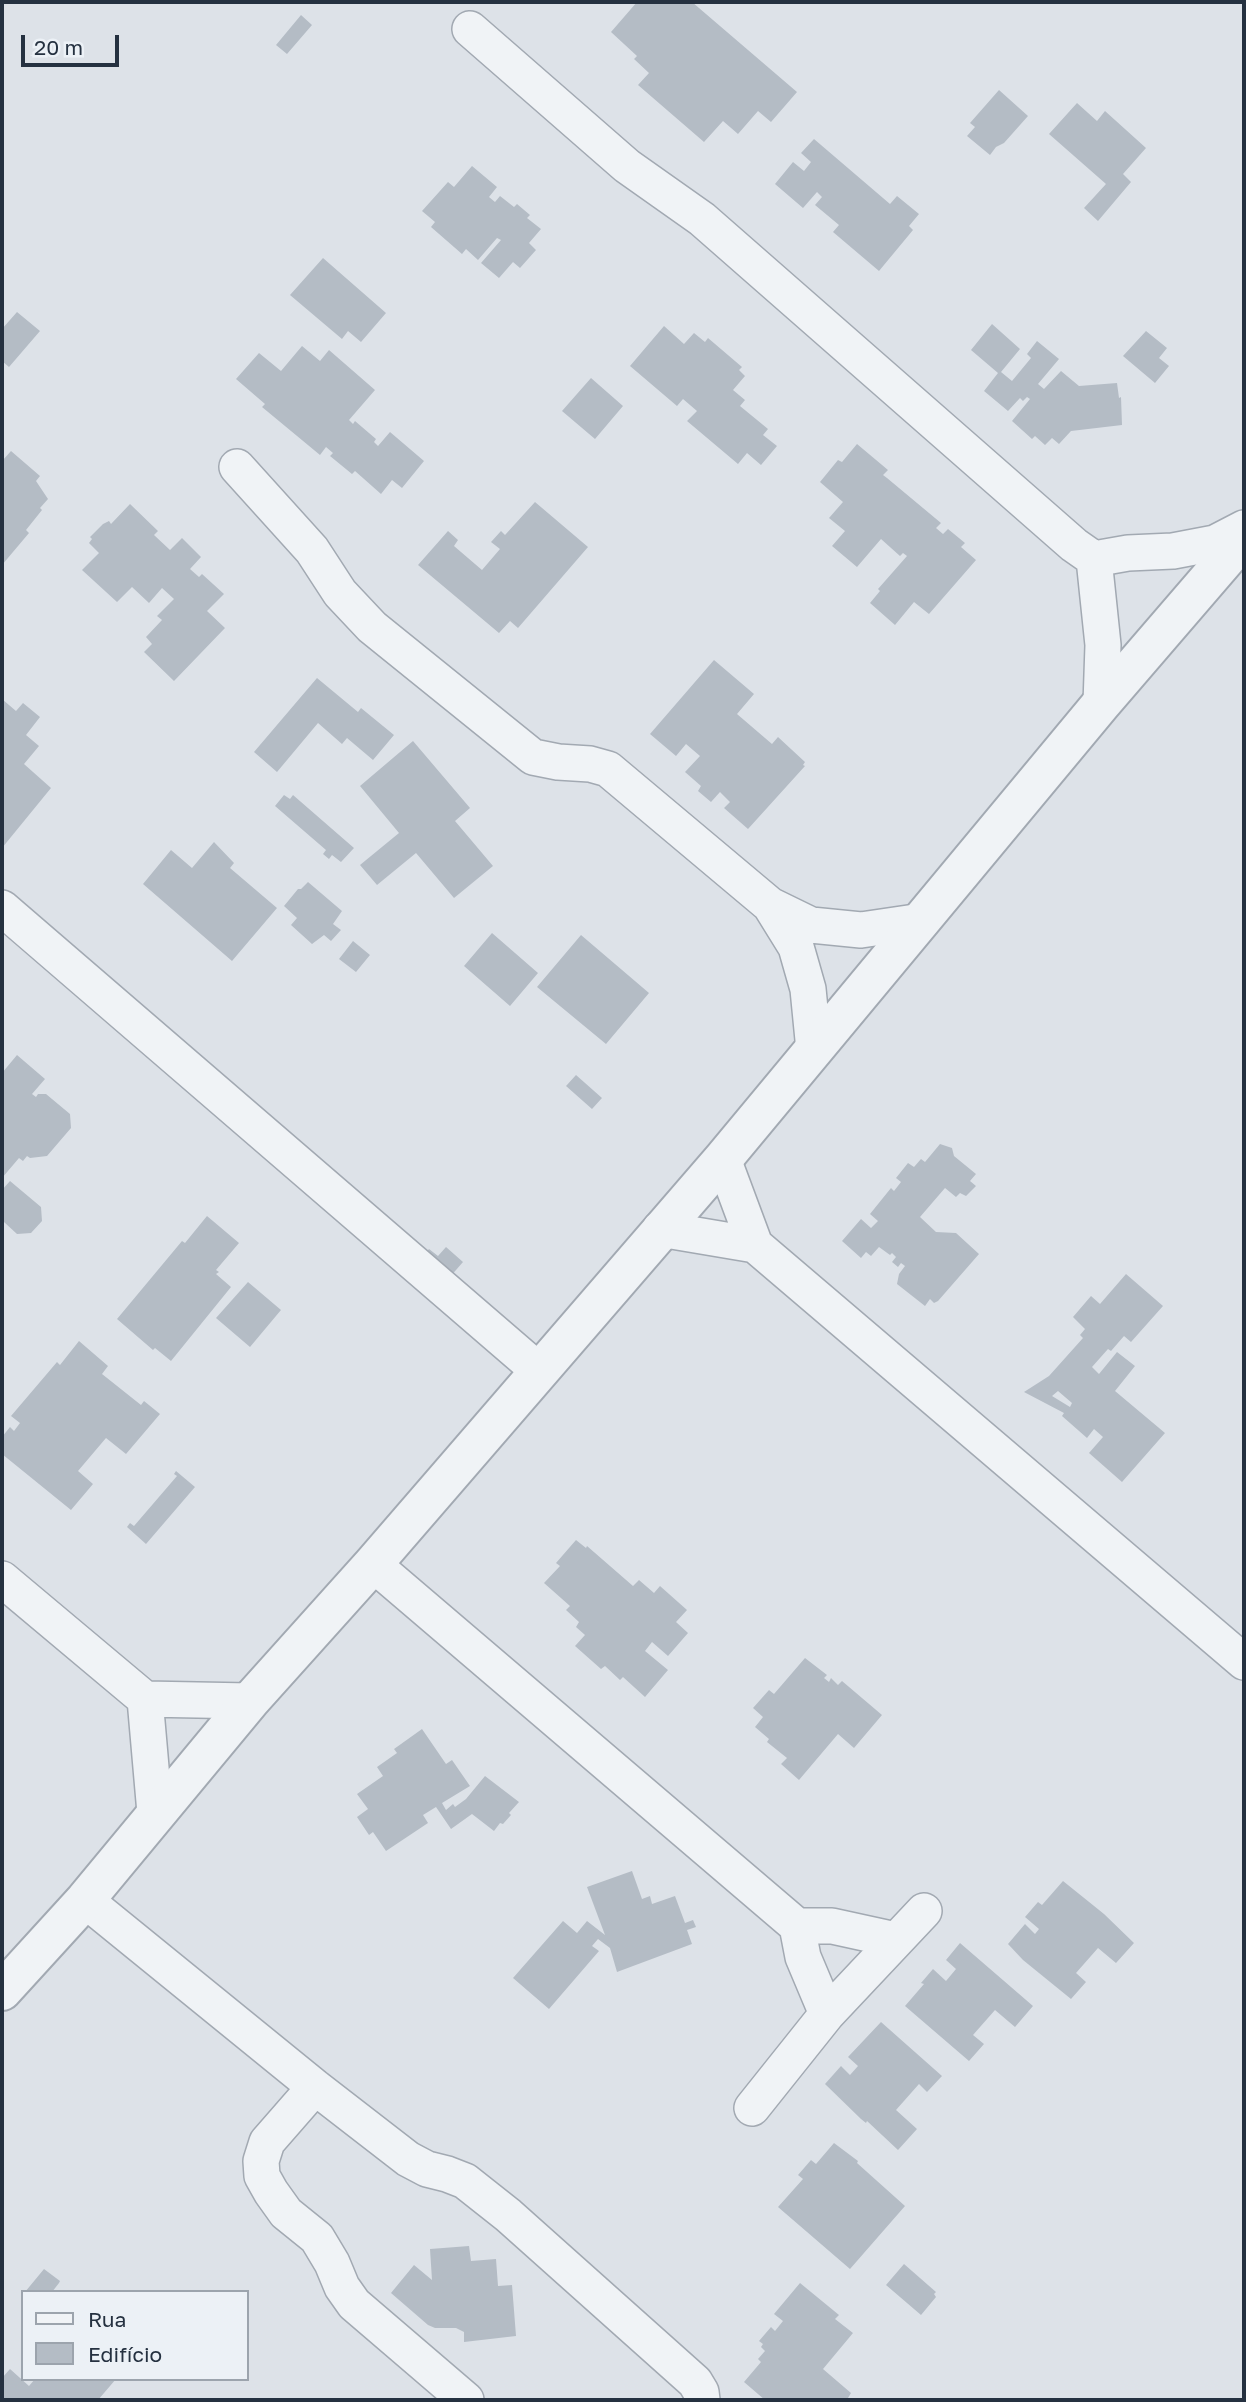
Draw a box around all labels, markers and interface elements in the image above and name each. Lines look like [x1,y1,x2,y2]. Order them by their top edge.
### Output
scale bar [24,21,122,65]
text: 20 m [34,34,83,60]
legend [21,2290,248,2381]
text: Rua [88,2306,126,2332]
text: Edifício [88,2341,162,2367]

